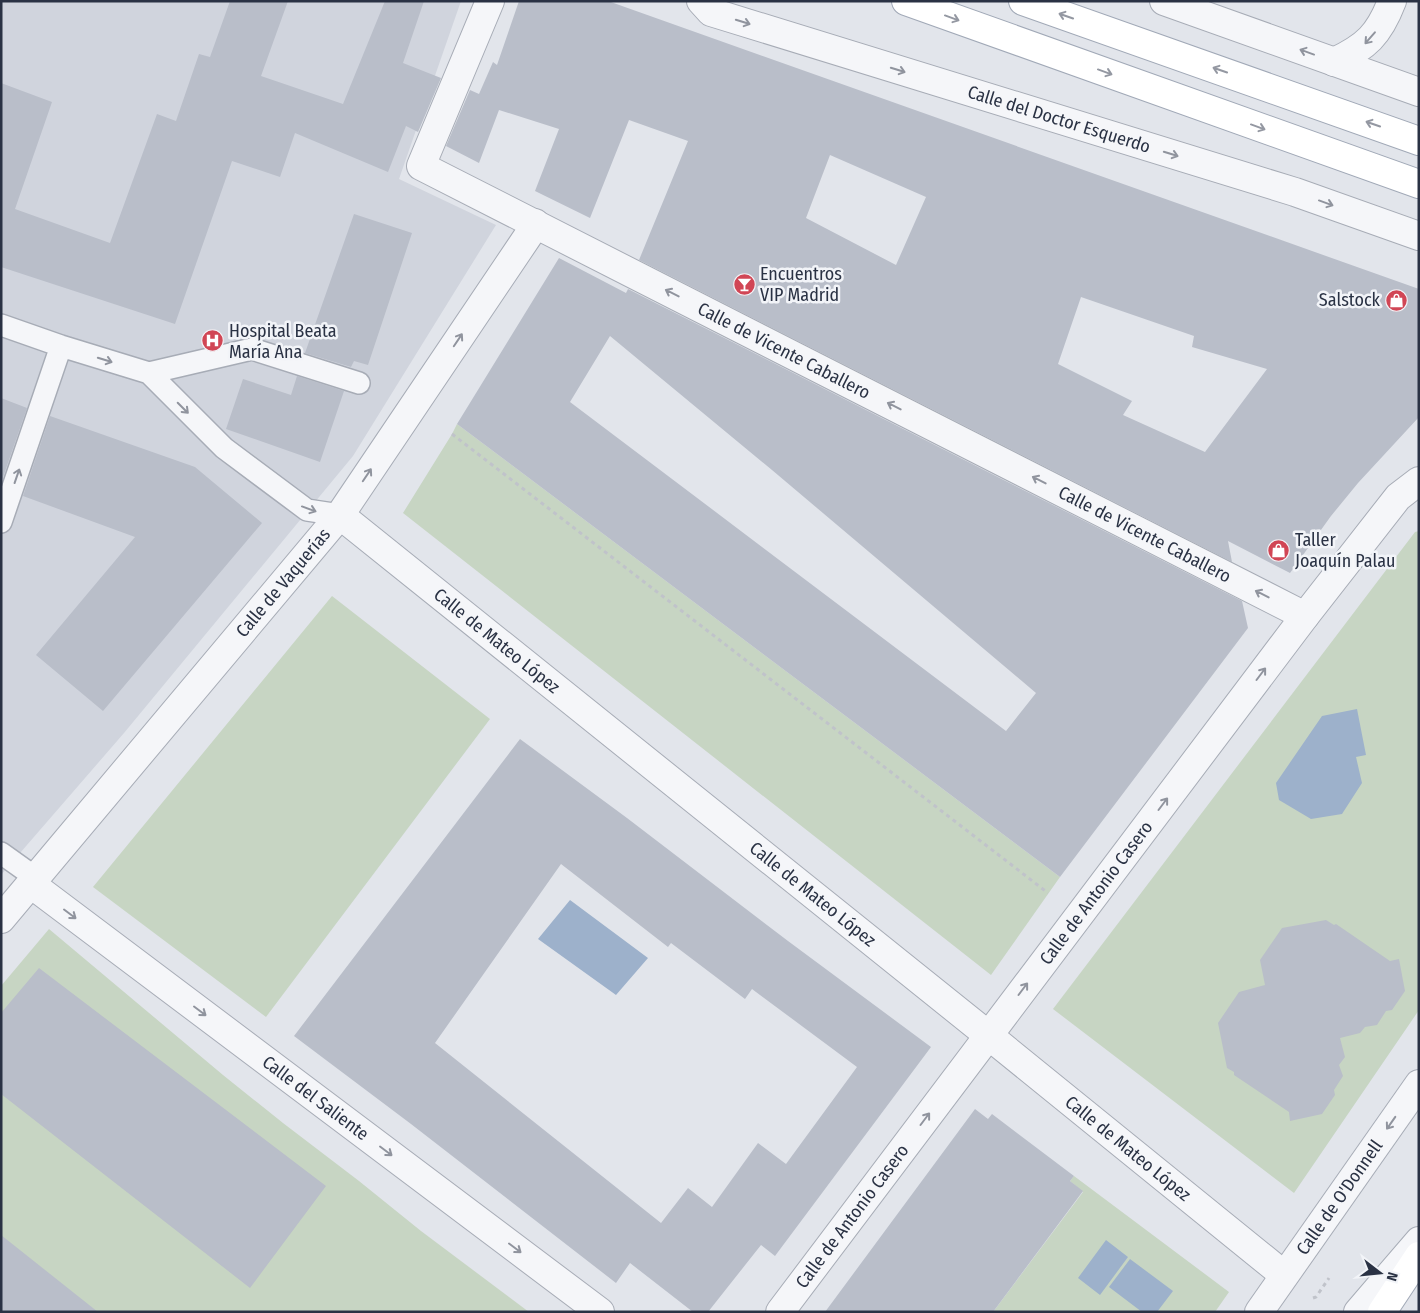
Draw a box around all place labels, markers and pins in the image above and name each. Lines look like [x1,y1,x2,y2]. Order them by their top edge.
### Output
place label: Encuentros VIP Madrid [760,263,842,306]
bar icon: Encuentros VIP Madrid [732,272,756,296]
shop icon: Salstock [1384,288,1408,312]
place label: Salstock [1319,289,1381,311]
place label: Hospital Beata María Ana [229,320,337,363]
hospital icon: Hospital Beata María Ana [201,329,225,353]
place label: Taller Joaquín Palau [1295,529,1395,572]
shop icon: Taller Joaquín Palau [1267,538,1291,562]

